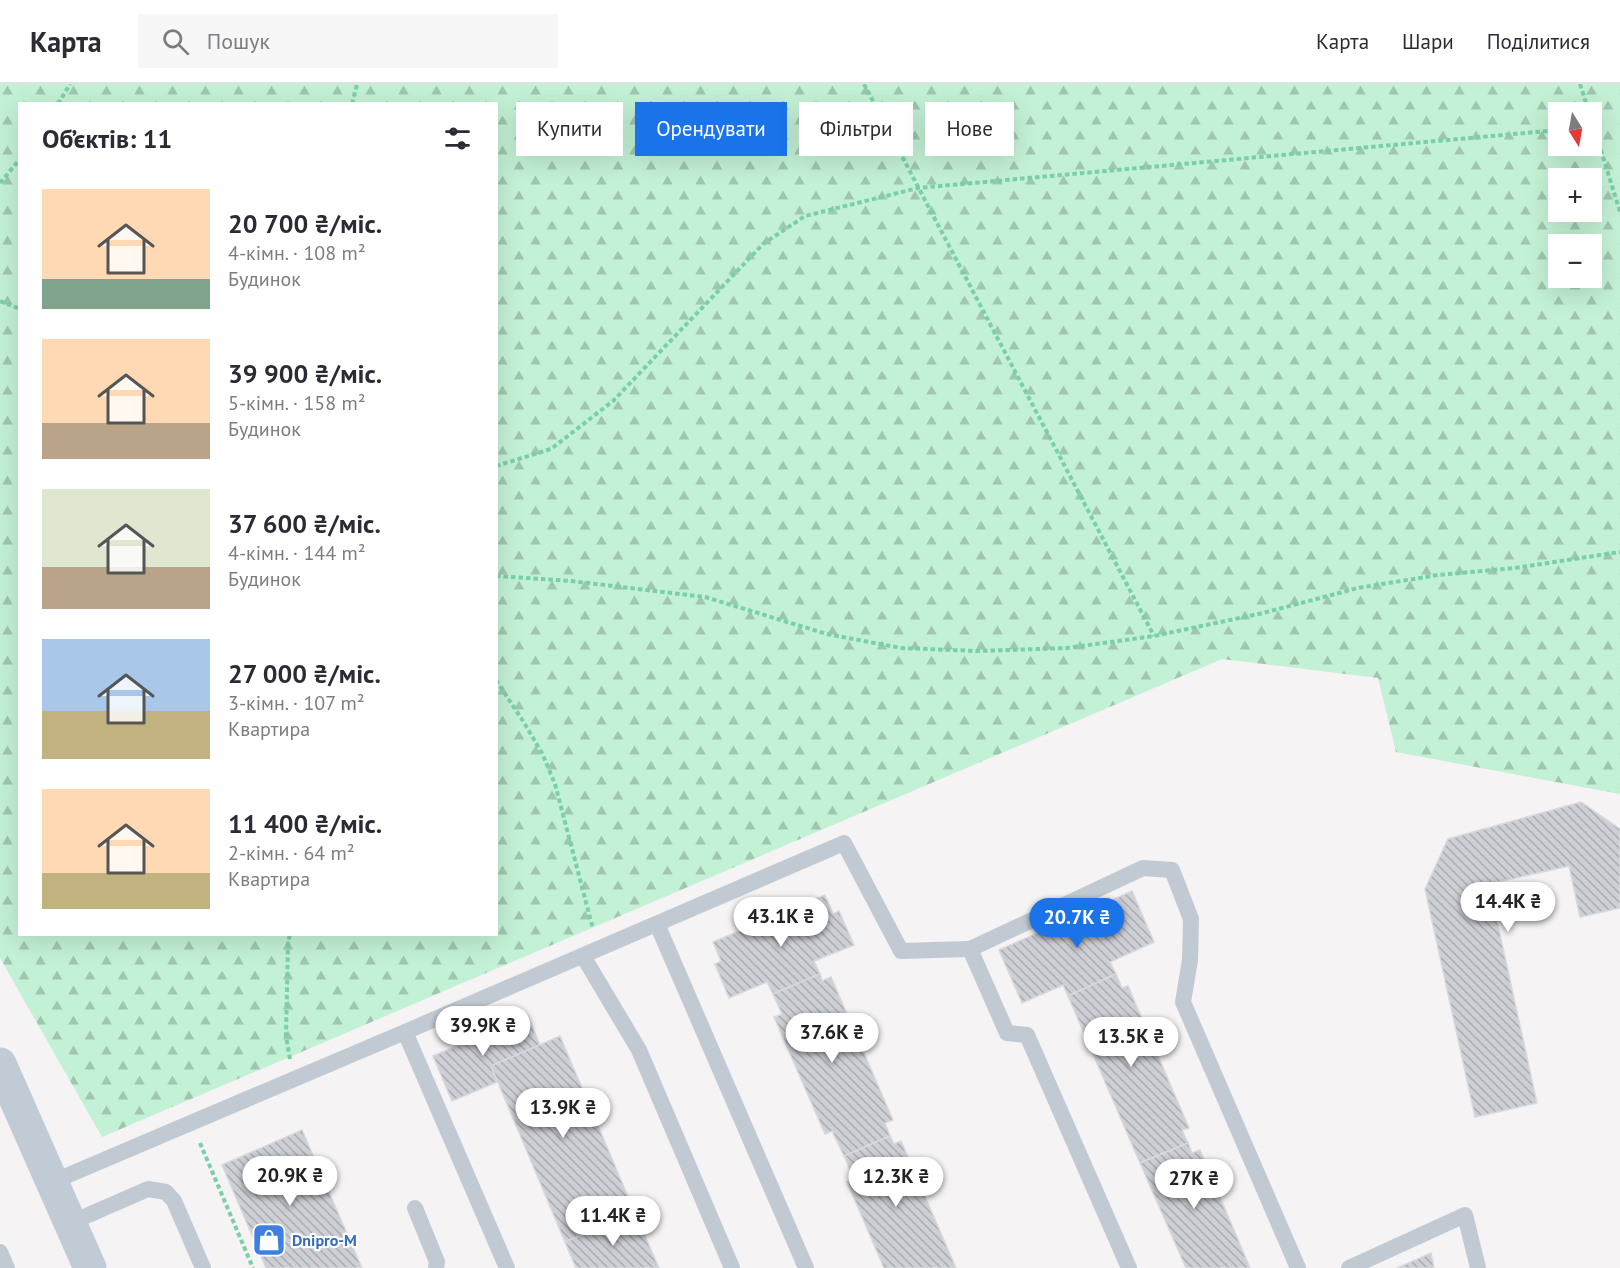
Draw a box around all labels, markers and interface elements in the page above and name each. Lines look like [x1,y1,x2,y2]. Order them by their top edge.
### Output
search box [138,14,558,68]
text: Карта [30,23,102,60]
icon: search [159,25,192,58]
text: Пошук [207,27,270,55]
text: Карта [1316,28,1369,55]
text: Шари [1402,28,1454,55]
text: Поділитися [1487,28,1590,55]
chip: Купити [516,102,623,156]
chip: Орендувати [635,102,787,156]
chip: Фільтри [799,102,913,156]
chip: Нове [925,102,1014,156]
north arrow [1548,102,1602,156]
map controls [1548,102,1602,288]
text: Об’єктів: 11 [42,122,172,155]
icon: filters [441,122,474,155]
button: + [1548,168,1602,222]
text: 20 700 ₴/міс. [228,207,382,240]
icon: home [90,213,162,285]
button: − [1548,234,1602,288]
text: 4-кімн. · 108 m² [228,240,366,266]
text: Будинок [228,266,301,292]
text: 39 900 ₴/міс. [228,357,382,390]
icon: home [90,363,162,435]
text: 5-кімн. · 158 m² [228,390,366,416]
text: Будинок [228,416,301,442]
text: 37 600 ₴/міс. [228,507,381,540]
icon: home [90,513,162,585]
text: 4-кімн. · 144 m² [228,540,366,566]
text: Будинок [228,566,301,592]
text: 27 000 ₴/міс. [228,657,381,690]
icon: home [90,663,162,735]
text: 3-кімн. · 107 m² [228,690,365,716]
text: Квартира [228,716,310,742]
text: 11 400 ₴/міс. [228,807,382,840]
icon: home [90,813,162,885]
text: 2-кімн. · 64 m² [228,840,355,866]
text: Квартира [228,866,310,892]
pin: 14.4K ₴ [1453,882,1563,933]
text: 14.4K ₴ [1474,888,1542,914]
pin: 43.1K ₴ [726,897,836,948]
pin: 20.7K ₴ [1022,898,1132,949]
text: 43.1K ₴ [747,903,815,929]
text: 20.7K ₴ [1043,904,1111,930]
pin: 39.9K ₴ [428,1006,538,1057]
text: 39.9K ₴ [449,1012,517,1038]
pin: 37.6K ₴ [777,1013,887,1064]
pin: 13.5K ₴ [1076,1017,1186,1068]
text: 37.6K ₴ [800,1019,864,1045]
text: 13.5K ₴ [1097,1023,1165,1049]
pin: 13.9K ₴ [508,1088,618,1139]
text: 13.9K ₴ [529,1094,597,1120]
pin: 20.9K ₴ [235,1156,345,1207]
pin: 12.3K ₴ [841,1157,951,1208]
pin: 27K ₴ [1152,1159,1236,1210]
text: 20.9K ₴ [256,1162,324,1188]
text: 12.3K ₴ [862,1163,930,1189]
text: 27K ₴ [1169,1165,1219,1191]
pin: 11.4K ₴ [558,1196,668,1247]
text: 11.4K ₴ [579,1202,647,1228]
shop icon: Dnipro-M [251,1222,287,1258]
place label: Dnipro-M [292,1230,357,1250]

